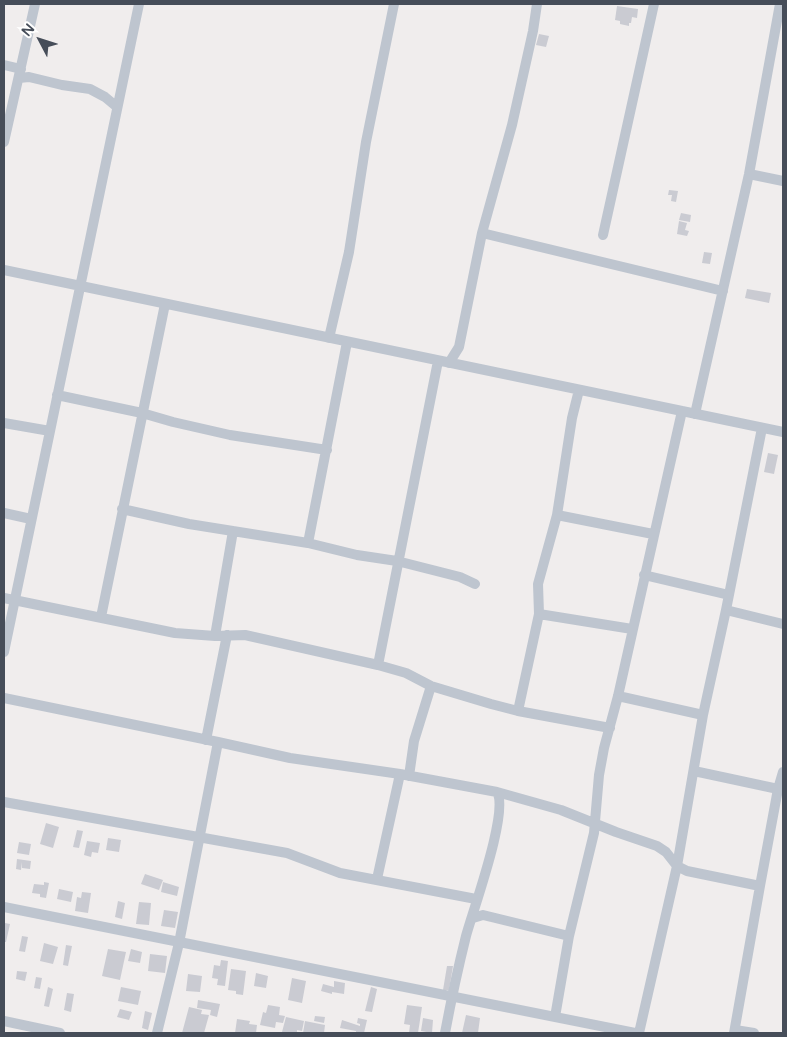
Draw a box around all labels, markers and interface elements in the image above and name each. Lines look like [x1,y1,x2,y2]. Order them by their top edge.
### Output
north arrow [15,15,65,65]
text: N [18,20,38,40]

